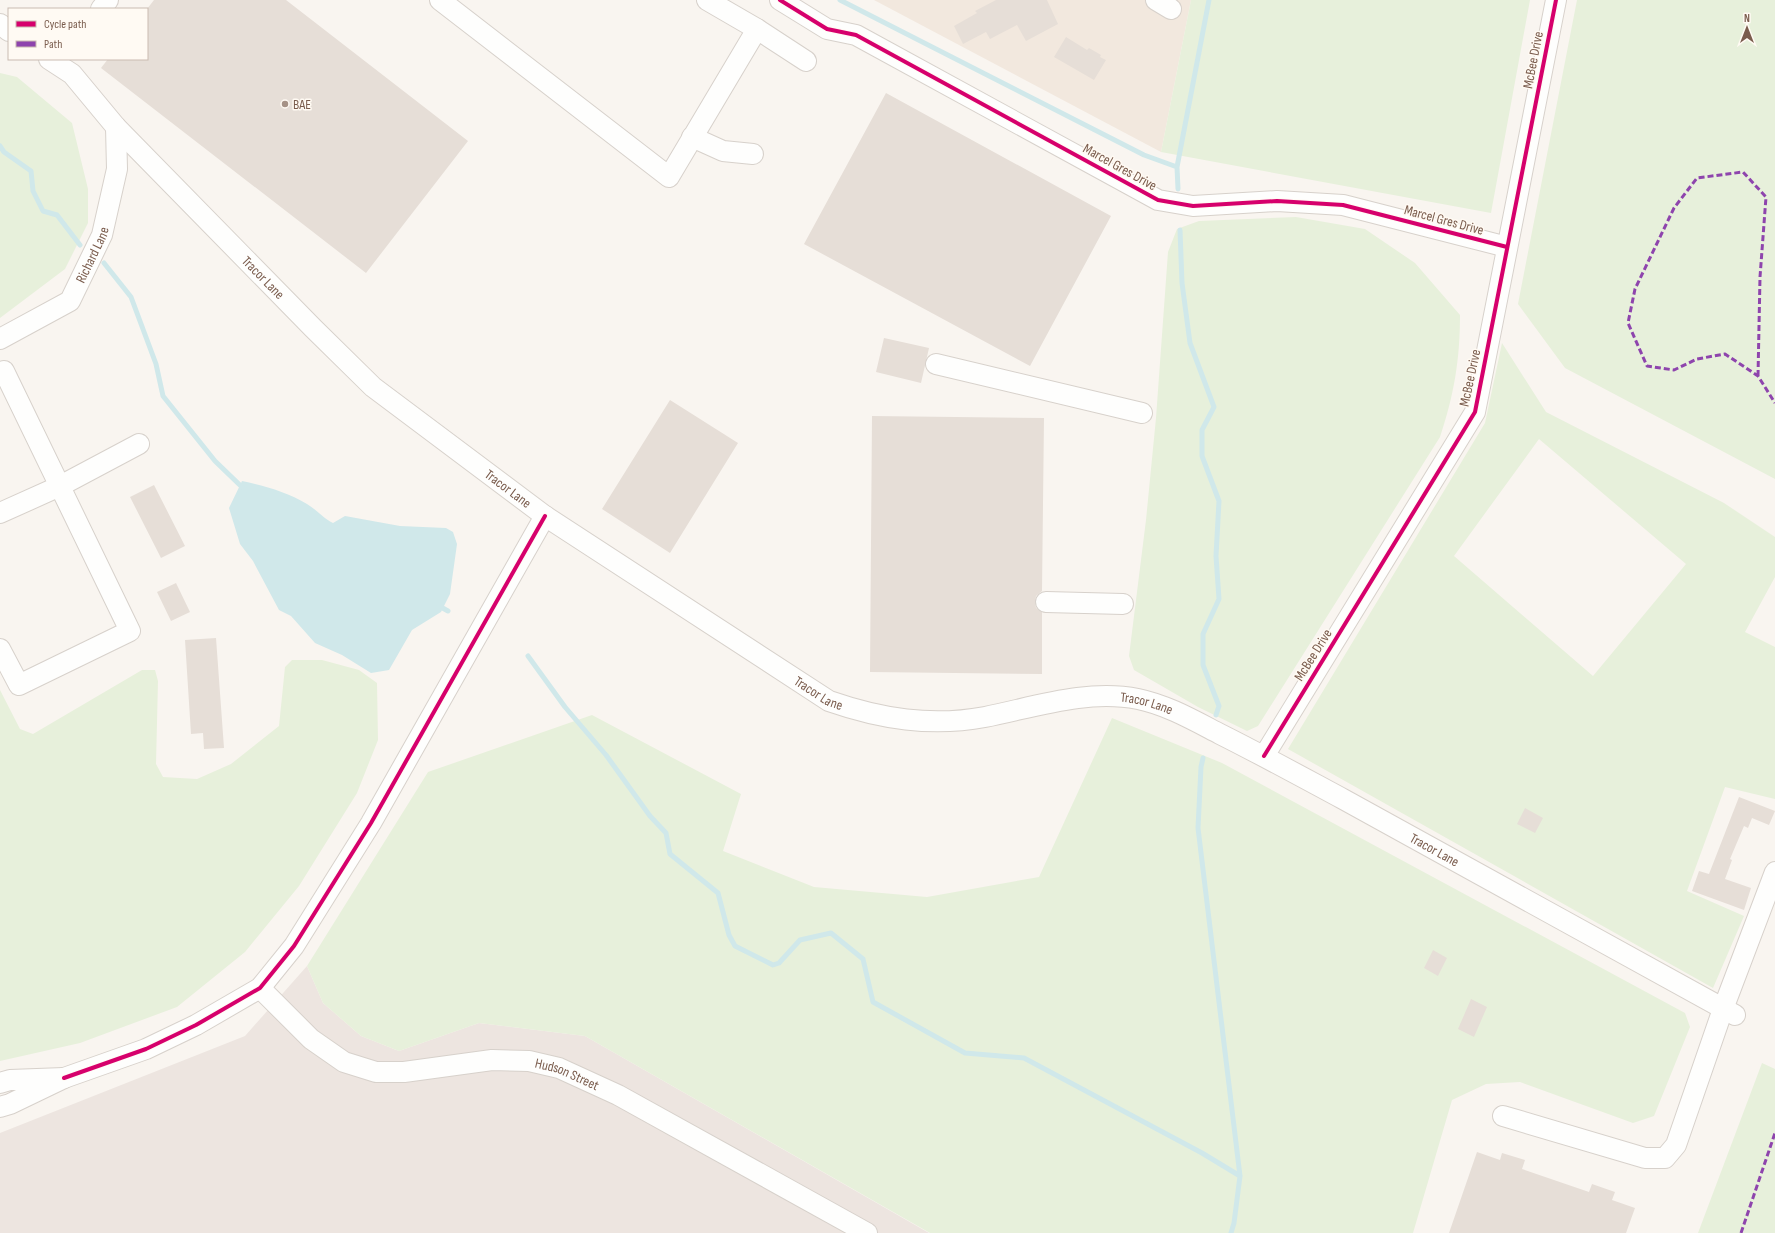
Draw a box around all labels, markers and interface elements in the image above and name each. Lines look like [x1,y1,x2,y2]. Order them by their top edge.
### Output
legend [8,8,148,60]
north arrow [1727,8,1767,48]
text: N [1744,12,1750,25]
text: Cycle path [44,17,86,32]
street label: McBee Drive [1519,30,1547,90]
text: Path [44,37,62,52]
place label: BAE [293,96,311,113]
marker: BAE [280,99,290,109]
street label: Marcel Gres Drive [1080,140,1160,194]
street label: Marcel Gres Drive [1402,201,1486,239]
street label: Richard Lane [72,225,112,286]
street label: Tracor Lane [239,252,288,303]
street label: McBee Drive [1456,348,1484,408]
street label: Tracor Lane [482,466,535,511]
street label: McBee Drive [1290,626,1336,684]
street label: Tracor Lane [791,672,845,714]
street label: Tracor Lane [1120,688,1176,718]
street label: Tracor Lane [1407,829,1462,870]
street label: Hudson Street [533,1054,602,1094]

